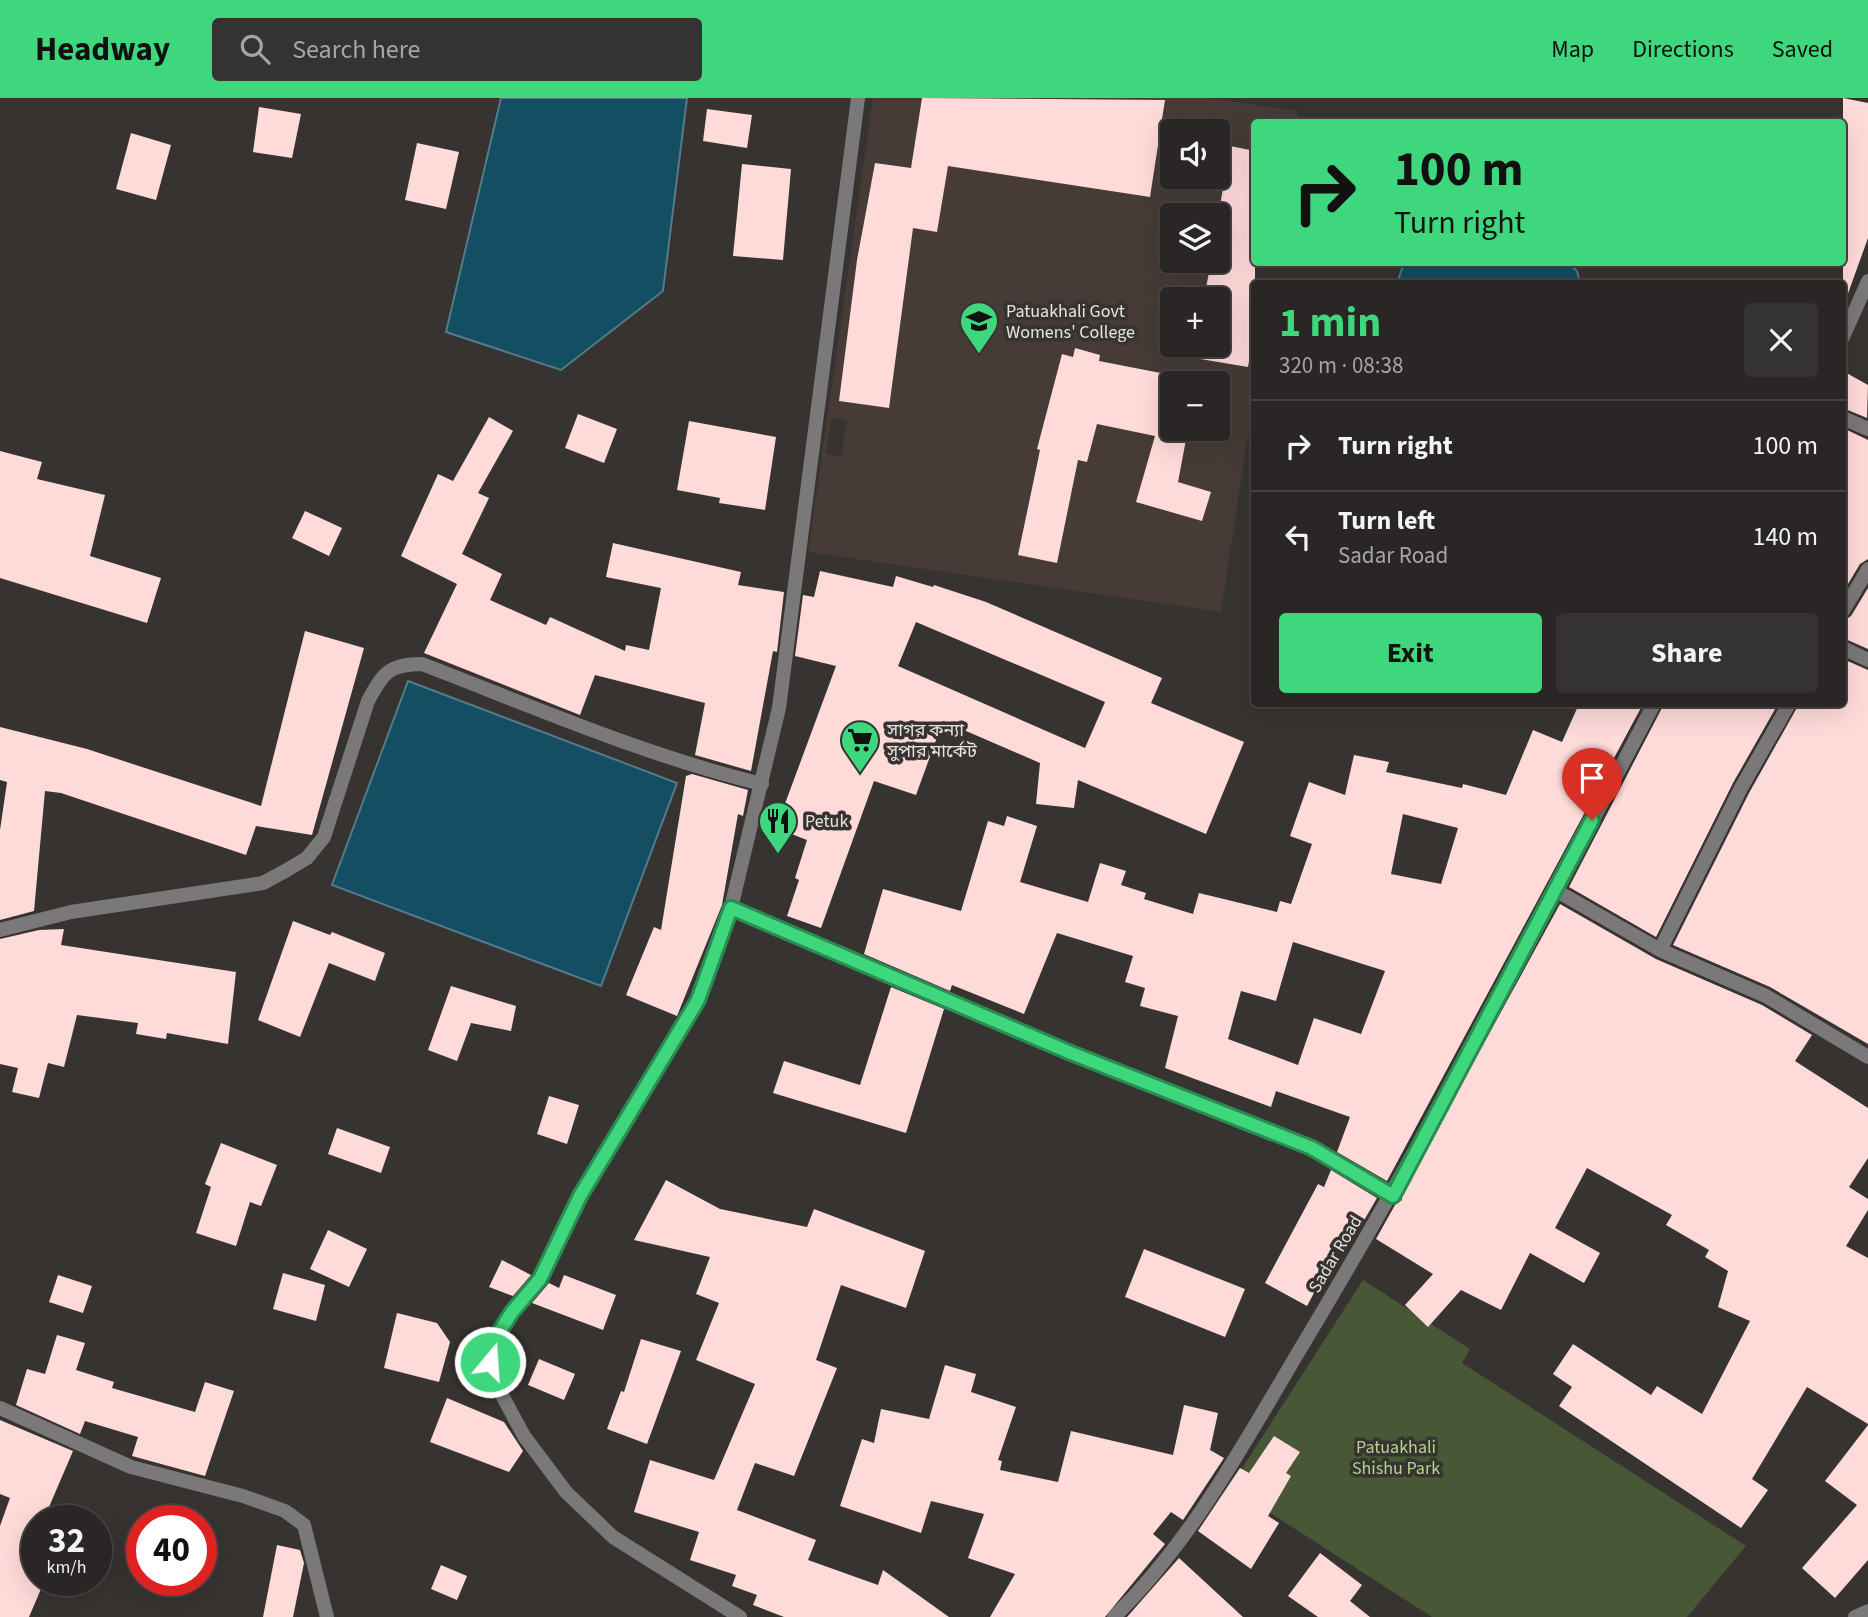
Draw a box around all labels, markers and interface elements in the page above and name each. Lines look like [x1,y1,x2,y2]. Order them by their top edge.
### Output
search box [212,18,702,81]
text: Headway [35,26,170,73]
icon: search [236,30,274,68]
text: Search here [292,31,420,68]
text: Map [1551,32,1594,67]
text: Directions [1632,32,1734,67]
text: Saved [1772,32,1833,67]
map controls [1160,119,1230,441]
button: sound [1160,119,1230,189]
text: 100 m [1394,135,1523,205]
icon: right [1279,147,1370,238]
text: Turn right [1394,200,1525,246]
button: layers [1160,203,1230,273]
button: + [1160,287,1230,357]
text: 1 min [1279,293,1381,353]
place label: Patuakhali Govt Womens' College [1006,299,1135,345]
school or university icon: Patuakhali Govt Womens' College [958,300,1000,355]
button: close [1744,303,1818,377]
text: 320 m · 08:38 [1279,349,1403,382]
button: − [1160,371,1230,441]
icon: right [1279,427,1317,465]
text: Turn right [1338,427,1453,464]
text: 100 m [1752,427,1818,464]
text: Turn left [1338,502,1435,539]
icon: left [1279,518,1317,556]
text: 140 m [1752,518,1818,555]
text: Sadar Road [1338,539,1448,572]
button: Exit [1279,613,1542,693]
button: Share [1556,613,1818,693]
place label: সাগর কন্যা সুপার মার্কেট [886,718,978,764]
supermarket icon: সাগর কন্যা সুপার মার্কেট [839,719,881,774]
pin [1562,748,1622,820]
icon: arrive [1573,759,1611,797]
restaurant icon: Petuk [757,800,799,855]
place label: Petuk [805,809,848,834]
street label: Sadar Road [1303,1211,1368,1298]
position arrow [453,1325,527,1399]
park label: Patuakhali Shishu Park [1352,1435,1440,1481]
speed limit sign: 40 [126,1505,217,1596]
text: 32 [48,1516,85,1566]
text: km/h [47,1555,86,1580]

